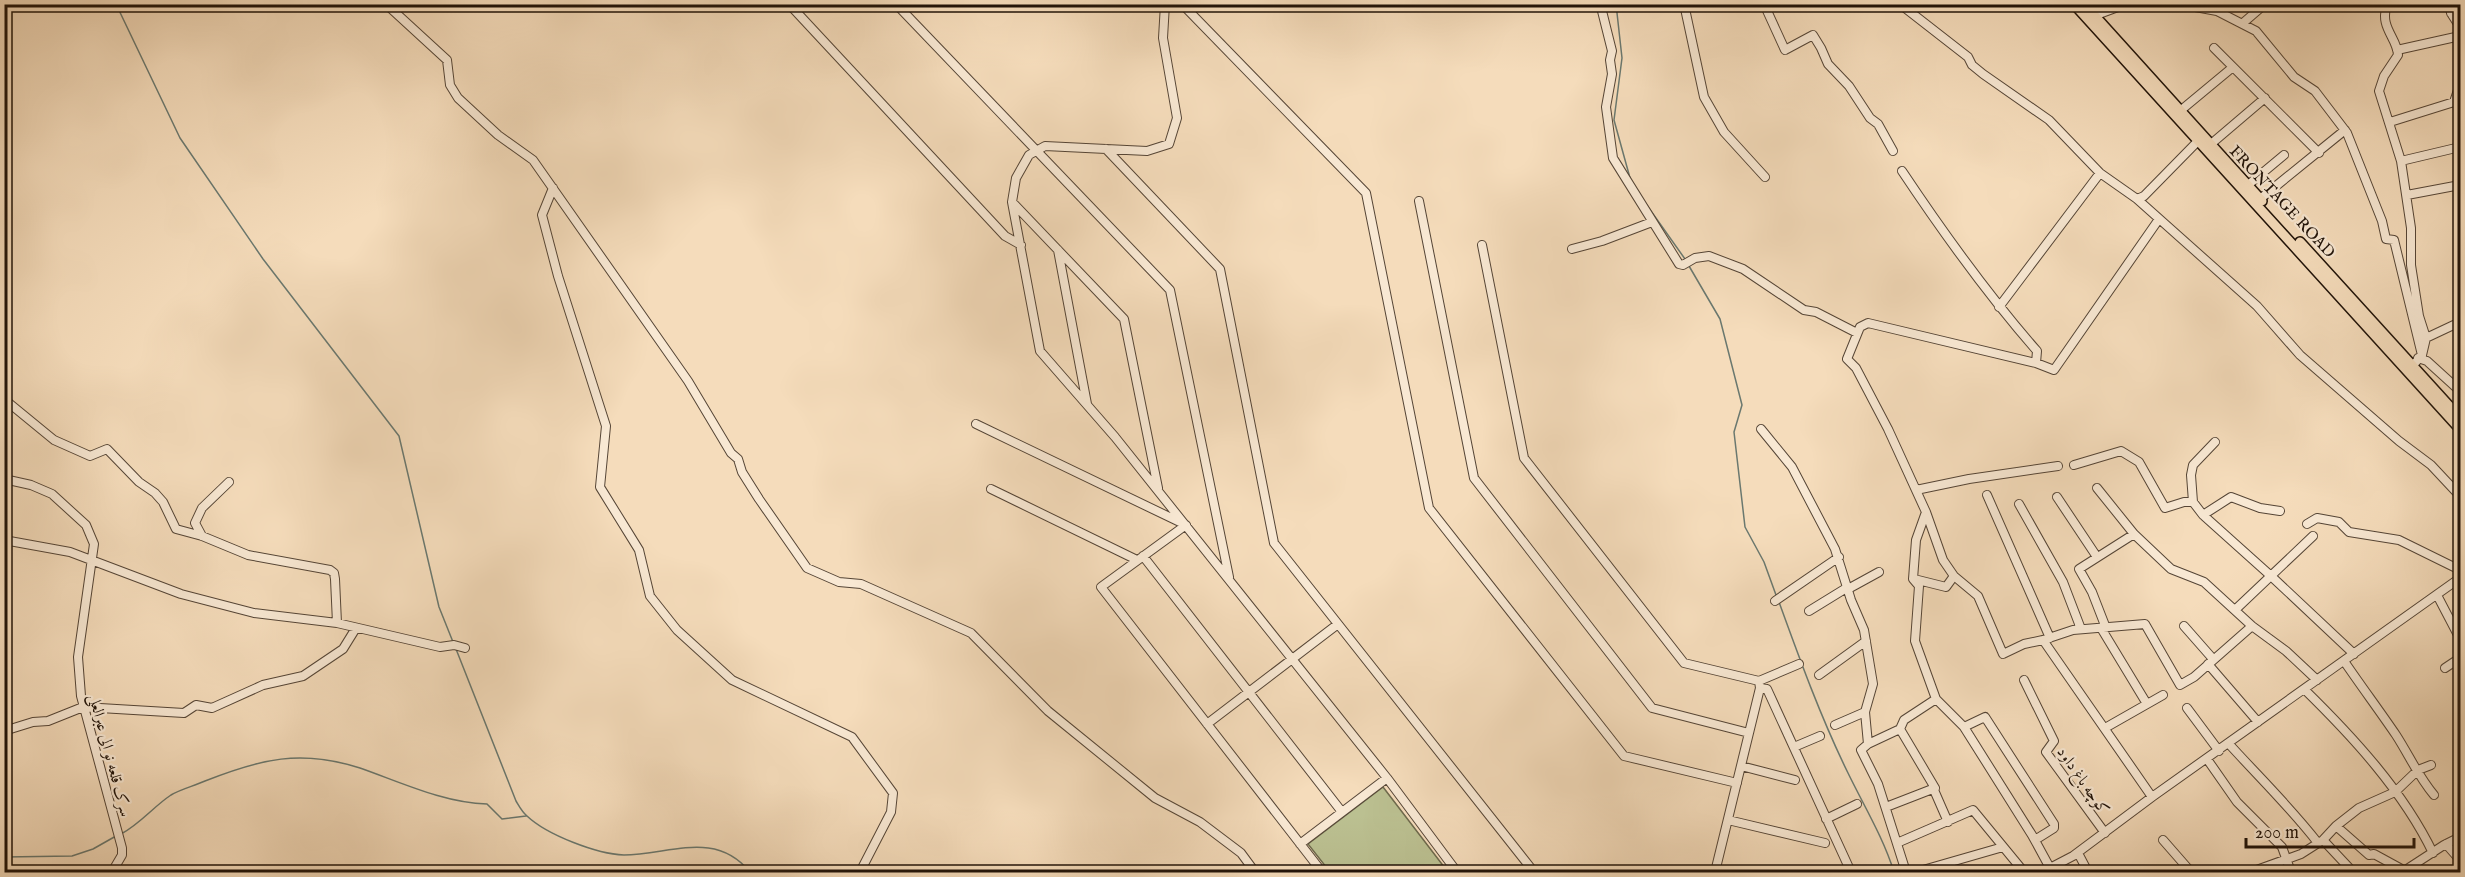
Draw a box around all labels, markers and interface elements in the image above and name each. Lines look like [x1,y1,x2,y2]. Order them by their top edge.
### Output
street label: FRONTAGE ROAD [2224,142,2339,263]
street label: سرک قلعه نو الی عبرالعلی [83,692,135,819]
street label: کوچه باغ داود [2050,743,2113,820]
scale bar [2246,811,2414,849]
text: 200 m [2255,822,2299,845]

